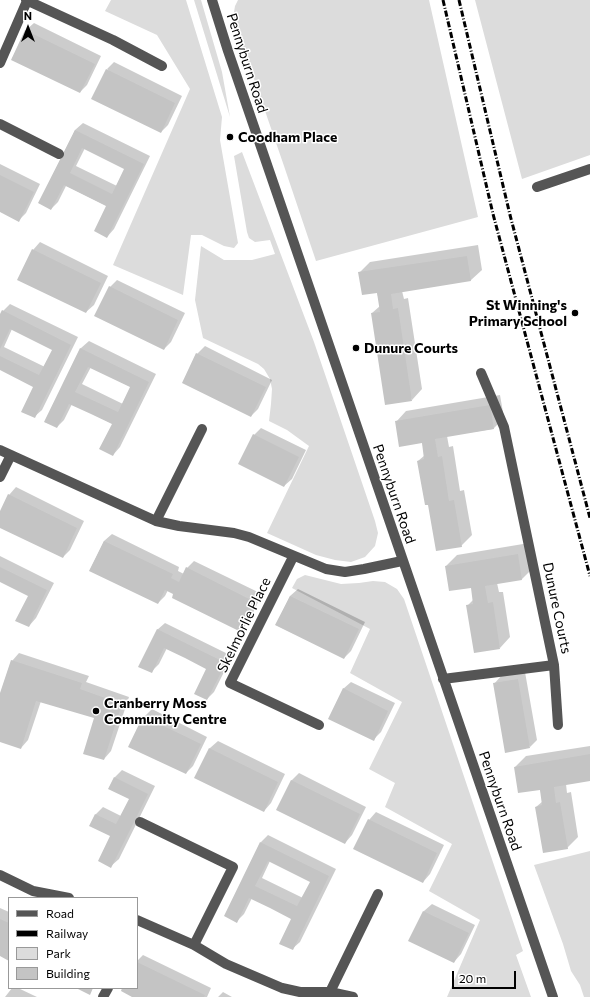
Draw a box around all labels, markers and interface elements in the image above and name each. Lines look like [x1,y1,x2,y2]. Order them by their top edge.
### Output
north arrow [8,8,48,48]
text: N [24,9,32,22]
street label: Pennyburn Road [223,11,271,115]
place label: Coodham Place [238,129,337,145]
marker: Coodham Place [225,132,235,142]
place label: St Winning's Primary School [469,297,567,330]
marker: St Winning's Primary School [570,308,580,318]
place label: Dunure Courts [364,340,458,356]
marker: Dunure Courts [351,343,361,353]
street label: Pennyburn Road [369,442,419,546]
street label: Dunure Courts [539,561,575,655]
street label: Skelmorlie Place [214,575,274,675]
place label: Cranberry Moss Community Centre [104,695,227,728]
marker: Cranberry Moss Community Centre [91,706,101,716]
street label: Pennyburn Road [475,749,525,853]
legend [8,897,138,989]
text: Road [46,906,74,920]
text: Railway [46,926,88,940]
text: Park [46,946,71,960]
scale bar [454,963,518,989]
text: Building [46,966,90,980]
text: 20 m [459,971,486,985]

